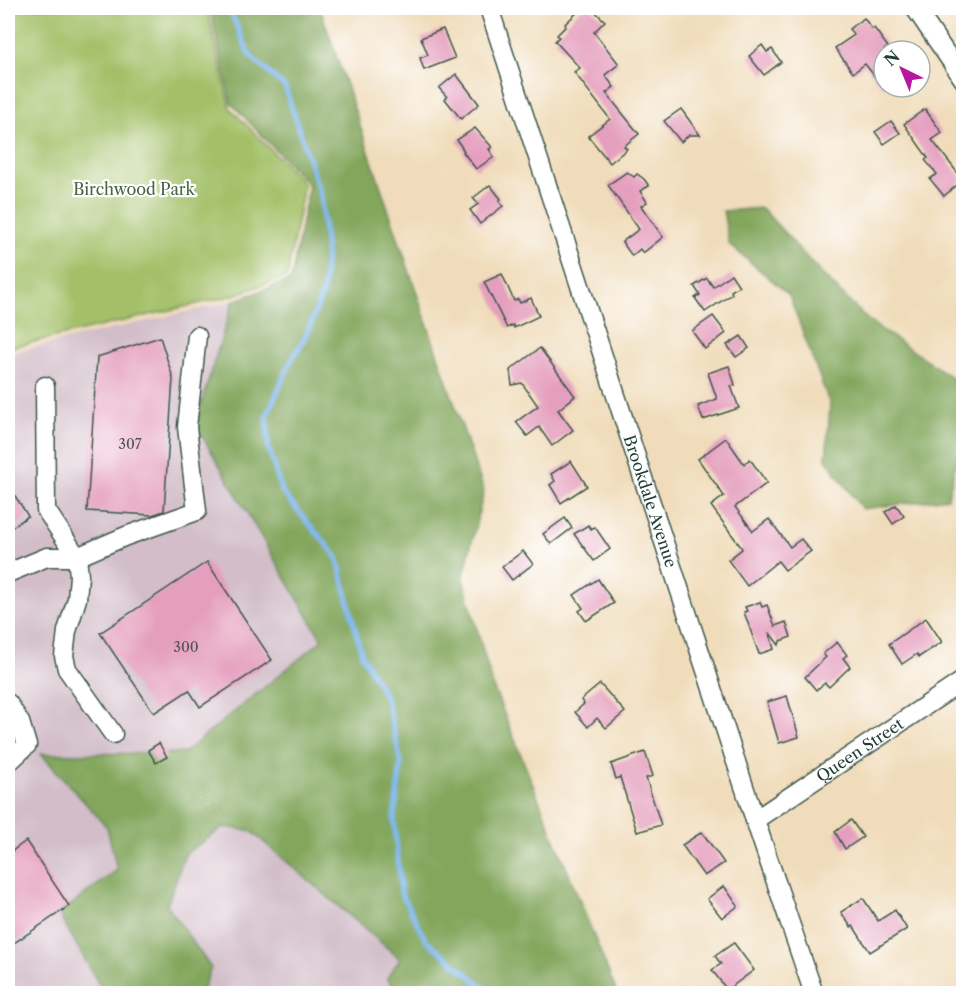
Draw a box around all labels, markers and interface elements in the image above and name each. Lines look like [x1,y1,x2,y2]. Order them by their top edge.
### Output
north arrow [872,39,932,99]
text: N [880,46,904,70]
park label: Birchwood Park [73,179,196,199]
street label: Brookdale Avenue [620,432,682,570]
house number: 307 [118,435,142,453]
house number: 300 [173,638,199,656]
street label: Queen Street [812,713,907,786]

